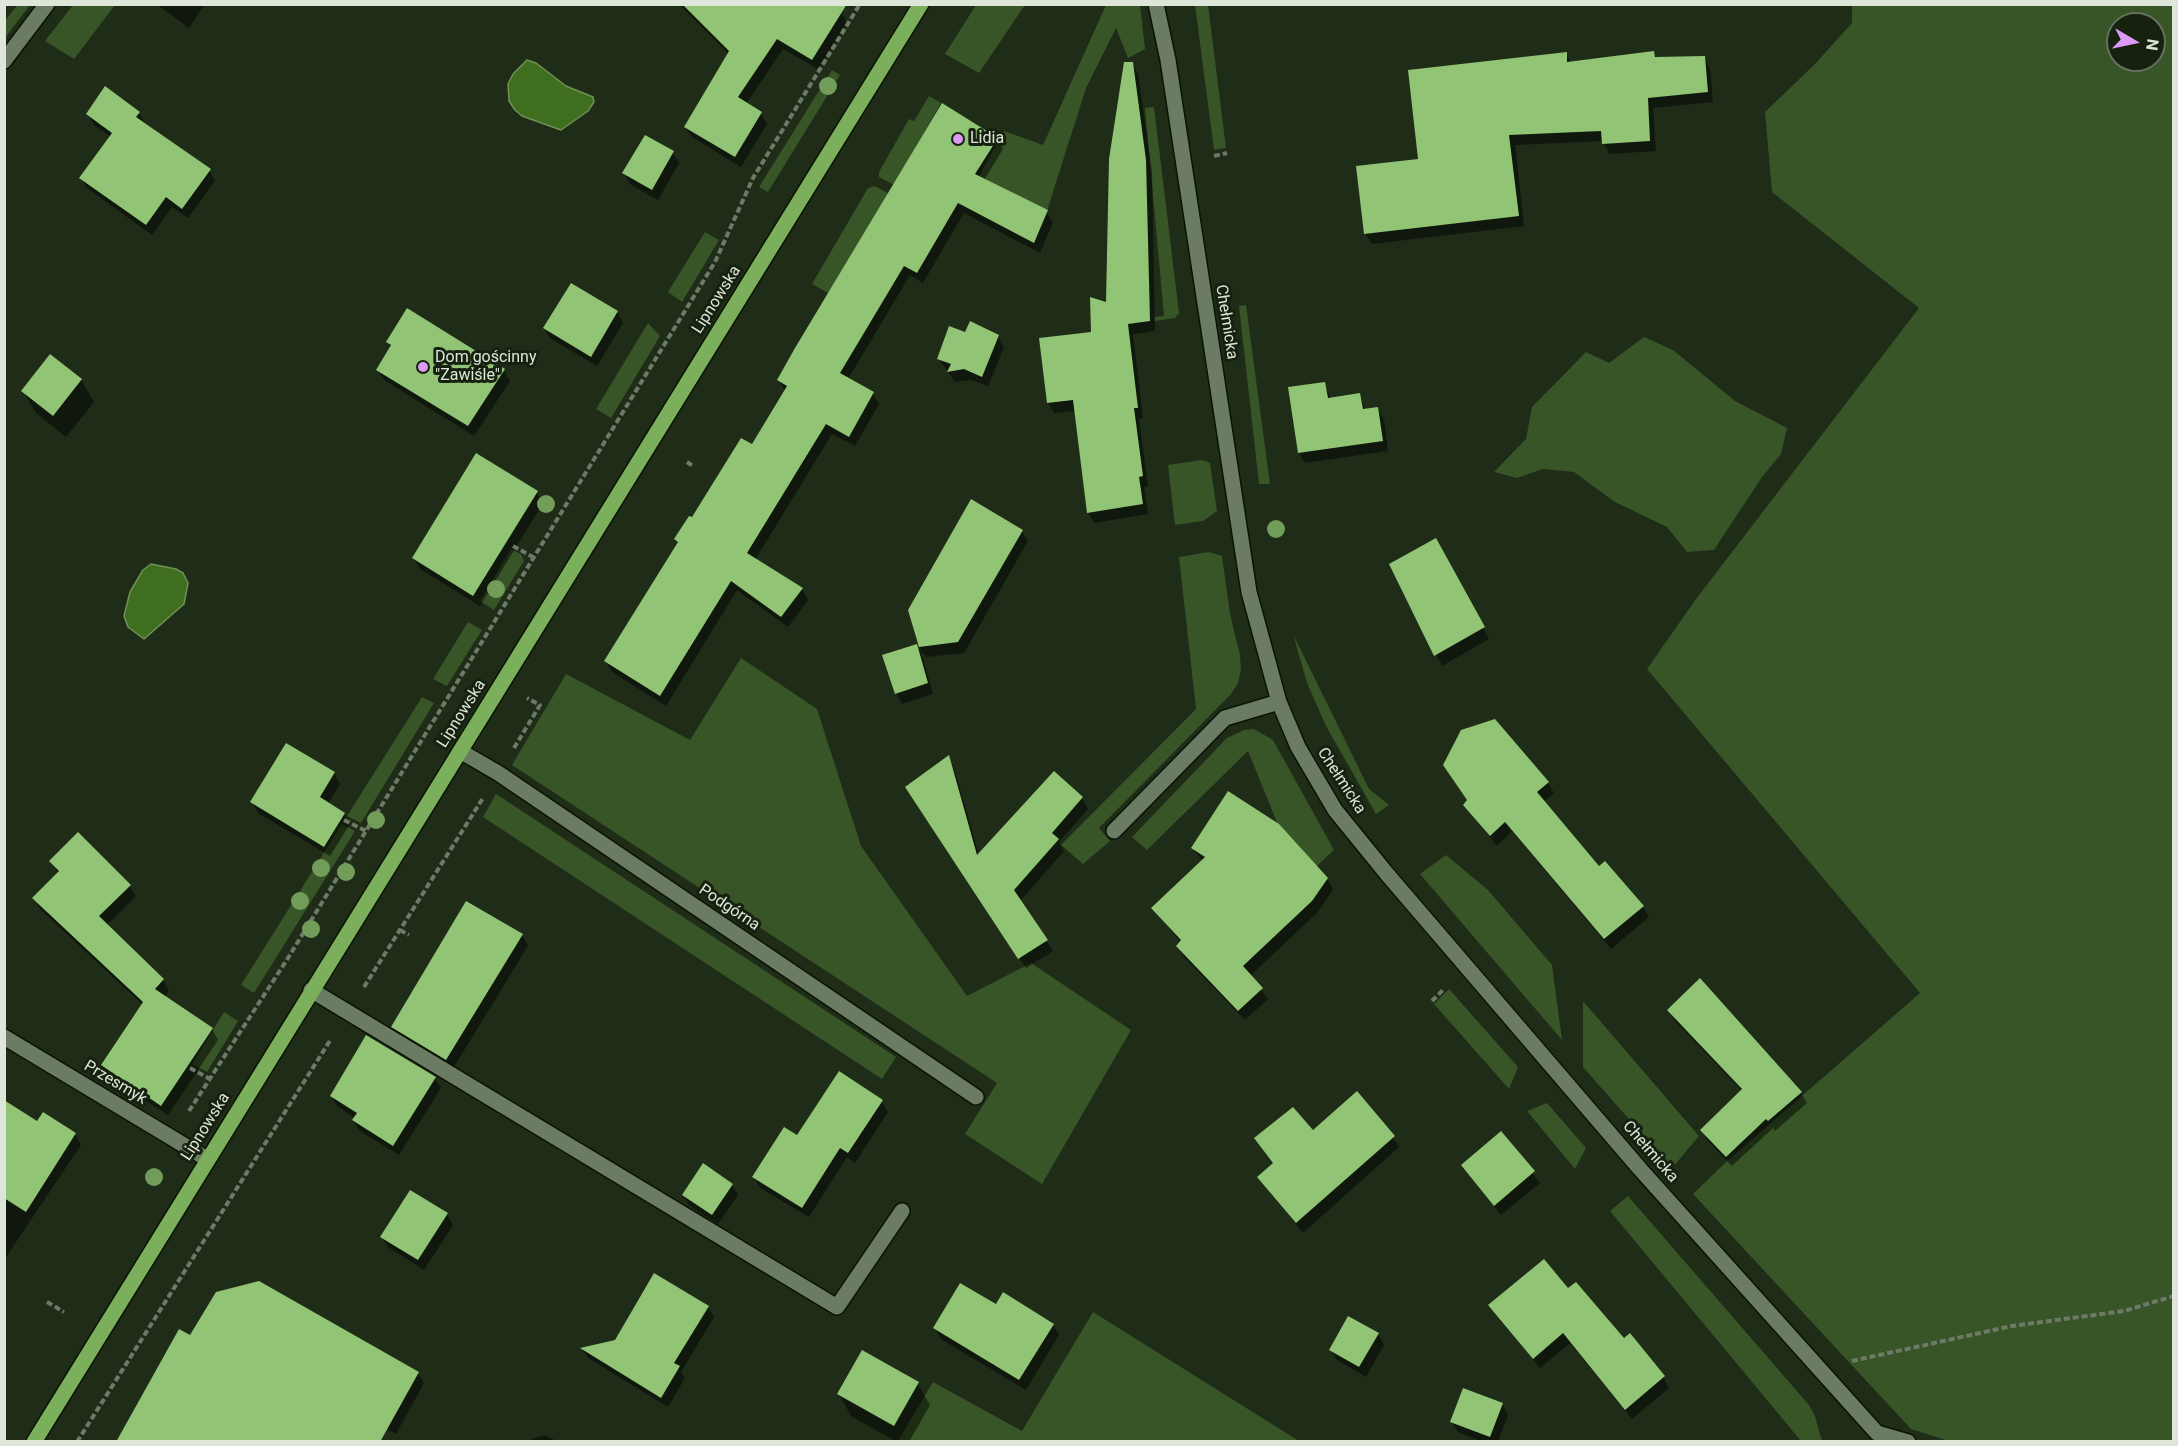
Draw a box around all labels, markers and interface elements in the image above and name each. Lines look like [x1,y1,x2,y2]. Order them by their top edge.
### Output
north arrow [2106,12,2166,72]
text: N [2142,38,2163,52]
place label: Lidia [970,129,1004,149]
marker: Lidia [951,132,965,146]
street label: Lipnowska [689,262,745,338]
street label: Chełmicka [1211,283,1241,361]
place label: Dom gościnny "Zawiśle" [435,348,536,386]
marker: Dom gościnny "Zawiśle" [416,360,430,374]
street label: Lipnowska [434,676,490,752]
street label: Chełmicka [1312,744,1370,818]
street label: Podgórna [695,881,763,935]
street label: Przesmyk [80,1057,150,1109]
street label: Lipnowska [178,1089,234,1165]
street label: Chełmicka [1618,1117,1682,1187]

